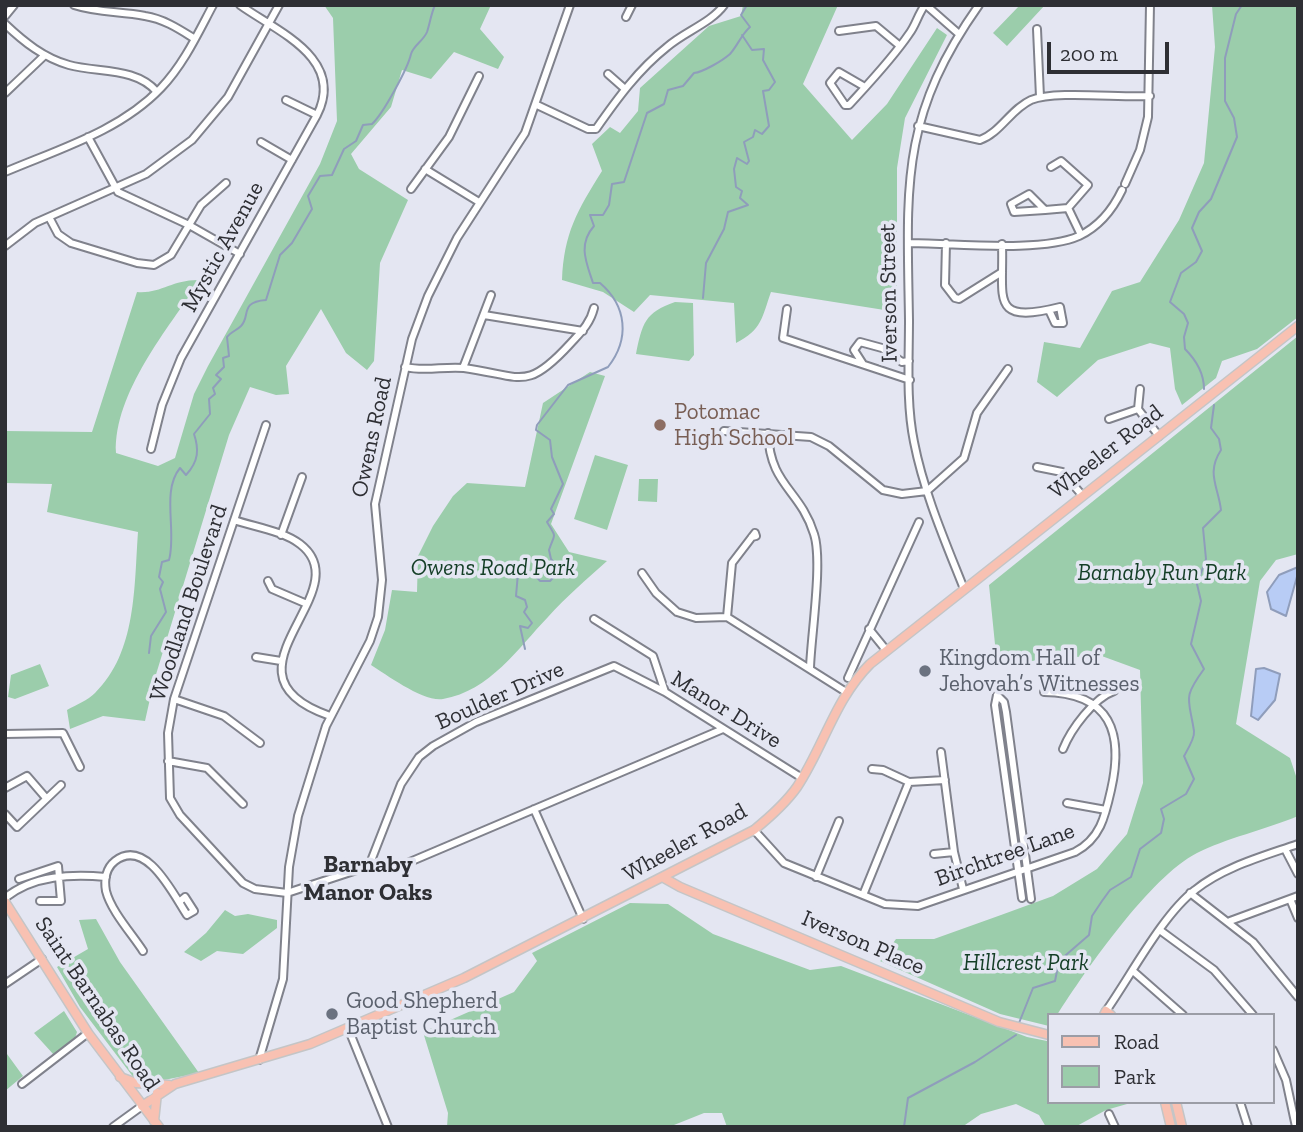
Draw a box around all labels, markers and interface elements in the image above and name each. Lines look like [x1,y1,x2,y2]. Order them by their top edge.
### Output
scale bar [1051,28,1174,72]
text: 200 m [1060,41,1118,66]
street label: Mystic Avenue [176,177,270,317]
street label: Iverson Street [874,223,904,363]
street label: Owens Road [346,374,398,500]
place label: Potomac High School [674,398,794,452]
street label: Wheeler Road [1043,399,1169,505]
marker: Potomac High School [652,417,668,433]
street label: Woodland Boulevard [144,501,234,705]
park label: Owens Road Park [411,554,575,582]
park label: Barnaby Run Park [1078,559,1246,587]
place label: Kingdom Hall of Jehovah’s Witnesses [939,644,1139,698]
street label: Boulder Drive [432,655,568,737]
marker: Kingdom Hall of Jehovah’s Witnesses [917,663,933,679]
street label: Manor Drive [666,665,786,755]
street label: Wheeler Road [618,798,752,888]
street label: Birchtree Lane [932,817,1078,893]
district label: Barnaby Manor Oaks [304,851,432,907]
street label: Iverson Place [798,905,928,981]
street label: Saint Barnabas Road [29,912,165,1096]
park label: Hillcrest Park [963,949,1089,977]
place label: Good Shepherd Baptist Church [346,987,498,1041]
marker: Good Shepherd Baptist Church [324,1006,340,1022]
legend [1048,1013,1275,1104]
text: Road [1114,1029,1159,1054]
text: Park [1114,1064,1156,1089]

